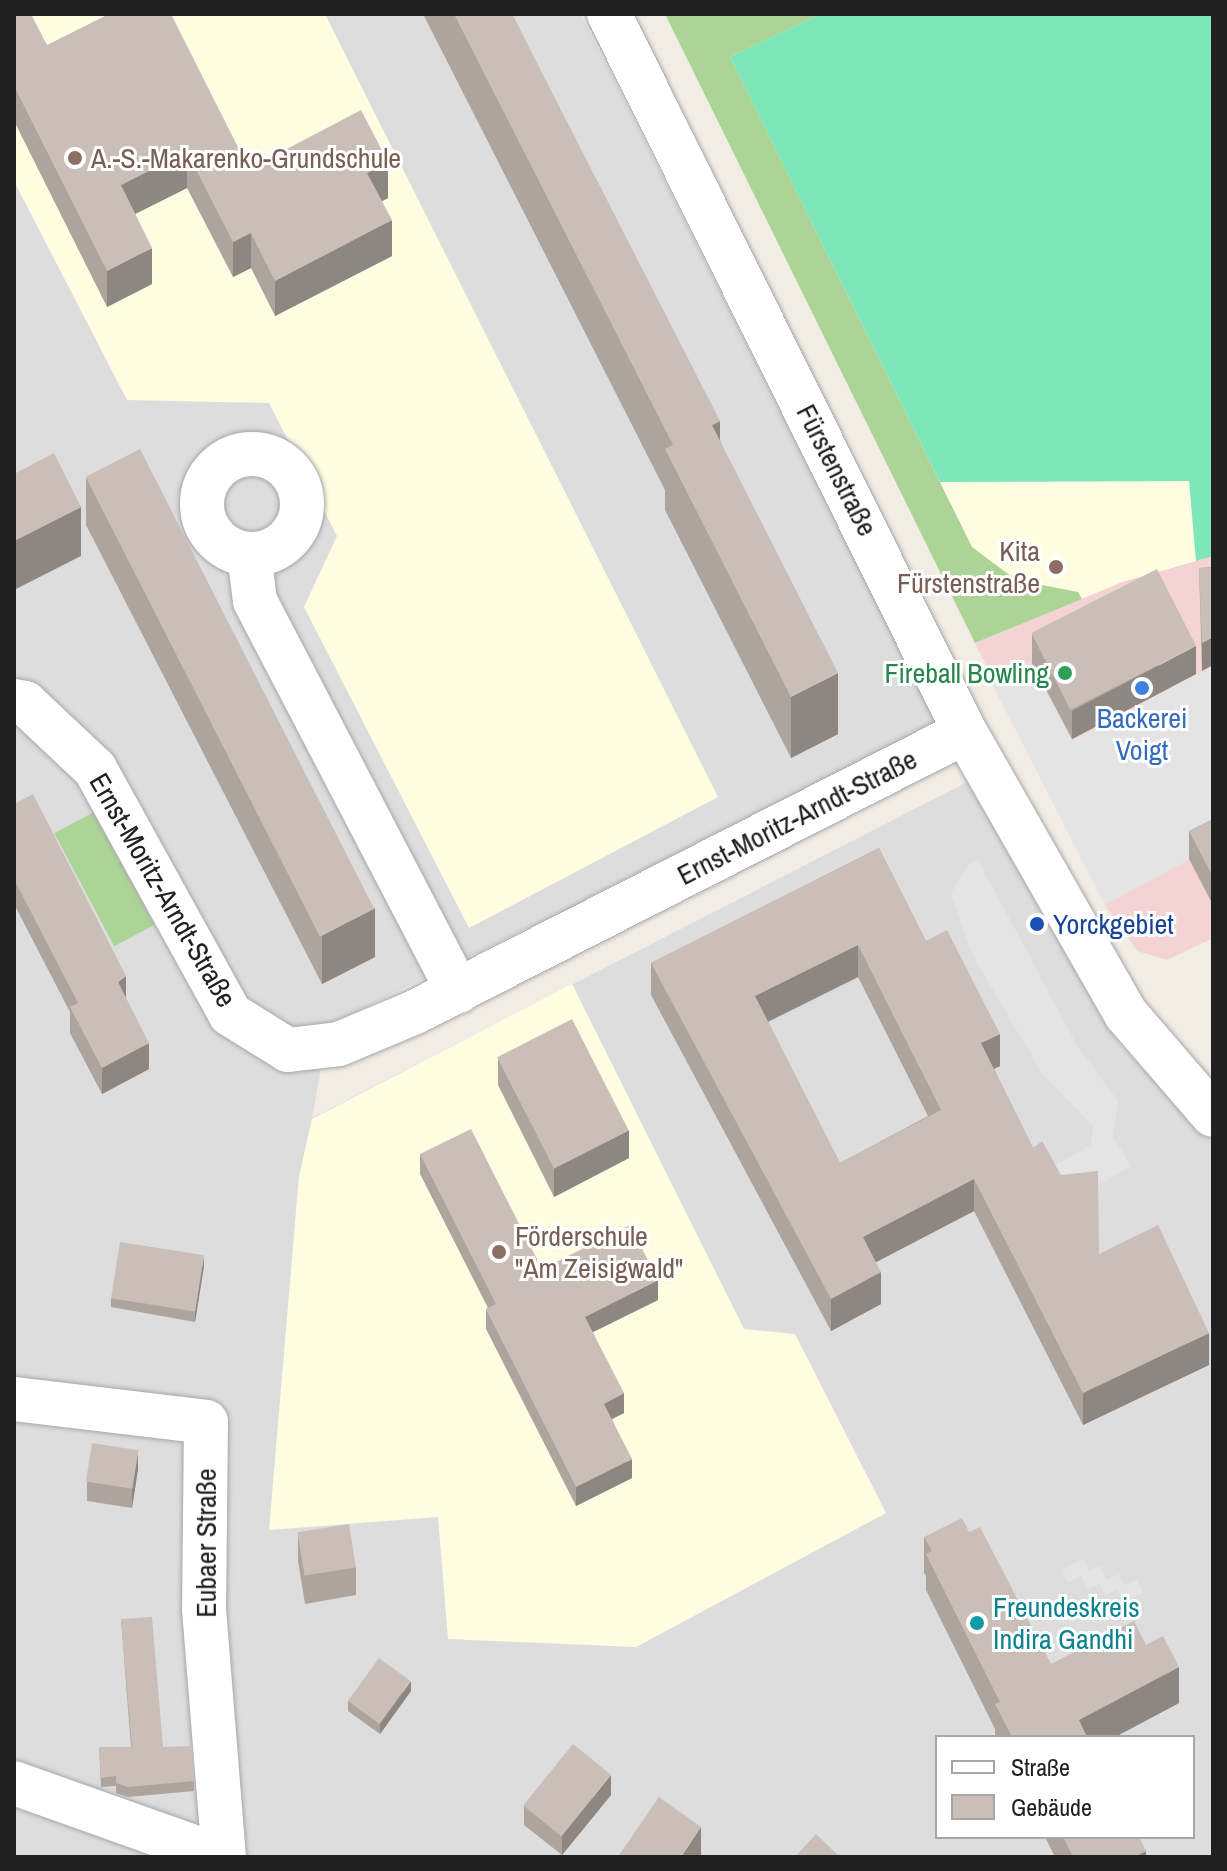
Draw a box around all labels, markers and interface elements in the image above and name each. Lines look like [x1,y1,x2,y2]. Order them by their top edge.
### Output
place label: A.-S.-Makarenko-Grundschule [91,141,401,175]
marker: A.-S.-Makarenko-Grundschule [66,149,84,167]
street label: Fürstenstraße [790,399,884,541]
place label: Kita Fürstenstraße [897,534,1040,600]
marker: Kita Fürstenstraße [1047,558,1065,576]
place label: Fireball Bowling [884,656,1049,690]
marker: Fireball Bowling [1056,664,1074,682]
marker: Backerei Voigt [1133,679,1151,697]
place label: Backerei Voigt [1097,701,1187,767]
street label: Ernst-Moritz-Arndt-Straße [672,742,922,892]
street label: Ernst-Moritz-Arndt-Straße [82,767,244,1013]
place label: Yorckgebiet [1053,907,1174,941]
marker: Yorckgebiet [1028,915,1046,933]
place label: Förderschule "Am Zeisigwald" [515,1219,683,1285]
marker: Förderschule "Am Zeisigwald" [490,1243,508,1261]
street label: Eubaer Straße [189,1468,223,1618]
place label: Freundeskreis Indira Gandhi [993,1590,1140,1656]
marker: Freundeskreis Indira Gandhi [968,1614,986,1632]
legend [935,1735,1195,1839]
text: Straße [1011,1751,1070,1783]
text: Gebäude [1011,1791,1092,1823]

